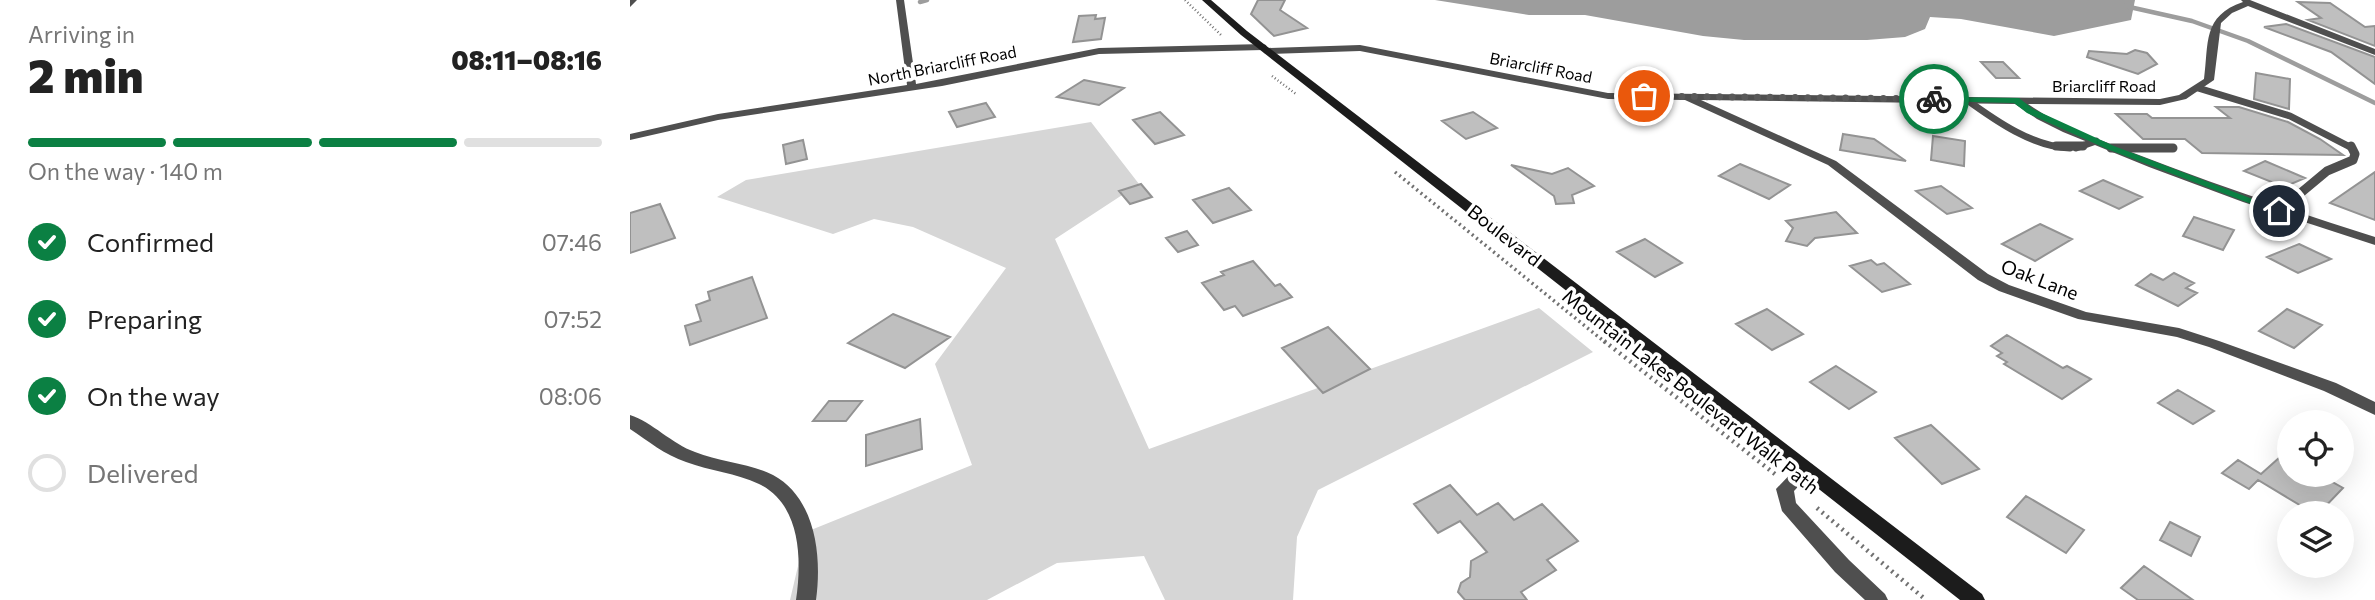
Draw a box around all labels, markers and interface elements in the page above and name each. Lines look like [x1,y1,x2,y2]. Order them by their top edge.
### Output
text: Arriving in [28,20,135,48]
street label: North Briarcliff Road [866,41,1018,89]
text: 08:11–08:16 [451,44,602,75]
text: 2 min [28,46,144,102]
street label: Briarcliff Road [1488,48,1594,86]
courier [1899,64,1969,134]
pin [1614,66,1674,126]
street label: Briarcliff Road [2052,76,2156,95]
icon: bag [1625,77,1663,115]
icon: bike [1915,80,1953,118]
text: On the way · 140 m [28,157,223,185]
pin [2249,181,2309,241]
icon: home [2260,192,2298,230]
street label: Boulevard [1464,199,1546,271]
icon: check [28,223,66,261]
text: Confirmed [87,226,214,257]
text: 07:46 [542,228,602,256]
street label: Oak Lane [1998,254,2082,304]
street label: Mountain Lakes Boulevard Walk Path [1558,284,1824,498]
icon: check [28,300,66,338]
text: Preparing [87,303,202,334]
text: 07:52 [544,305,602,333]
icon: check [28,377,66,415]
text: On the way [87,380,220,411]
text: 08:06 [539,382,602,410]
map controls [2277,410,2354,578]
button: locate [2277,410,2354,487]
text: Delivered [87,457,198,488]
button: layers [2277,501,2354,578]

